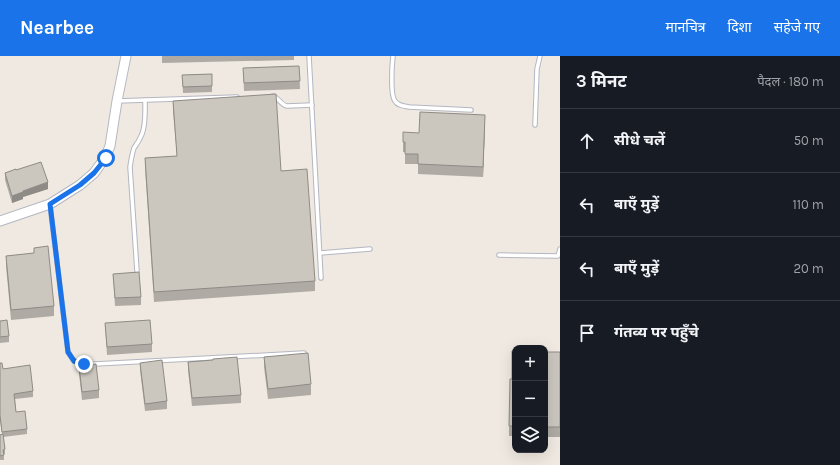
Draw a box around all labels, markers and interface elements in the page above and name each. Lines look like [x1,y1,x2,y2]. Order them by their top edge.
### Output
text: Nearbee [20,17,94,39]
text: मानचित्र [666,19,706,36]
text: दिशा [728,19,752,36]
text: सहेजे गए [774,19,820,36]
text: 3 मिनट [576,71,627,91]
text: पैदल · 180 m [757,74,824,89]
icon: ahead [576,130,598,152]
text: सीधे चलें [614,131,665,149]
text: 50 m [794,133,824,148]
route start [97,149,115,167]
icon: left [576,194,598,216]
text: बाएँ मुड़ें [614,195,659,213]
text: 110 m [792,197,824,212]
icon: left [576,258,598,280]
text: बाएँ मुड़ें [614,259,659,277]
text: 20 m [794,261,824,276]
icon: arrive [576,322,598,344]
text: गंतव्य पर पहुँचे [614,323,699,341]
map controls [512,345,548,453]
button: + [512,345,548,381]
route end [75,355,93,373]
button: − [512,381,548,417]
button: layers [512,417,548,453]

